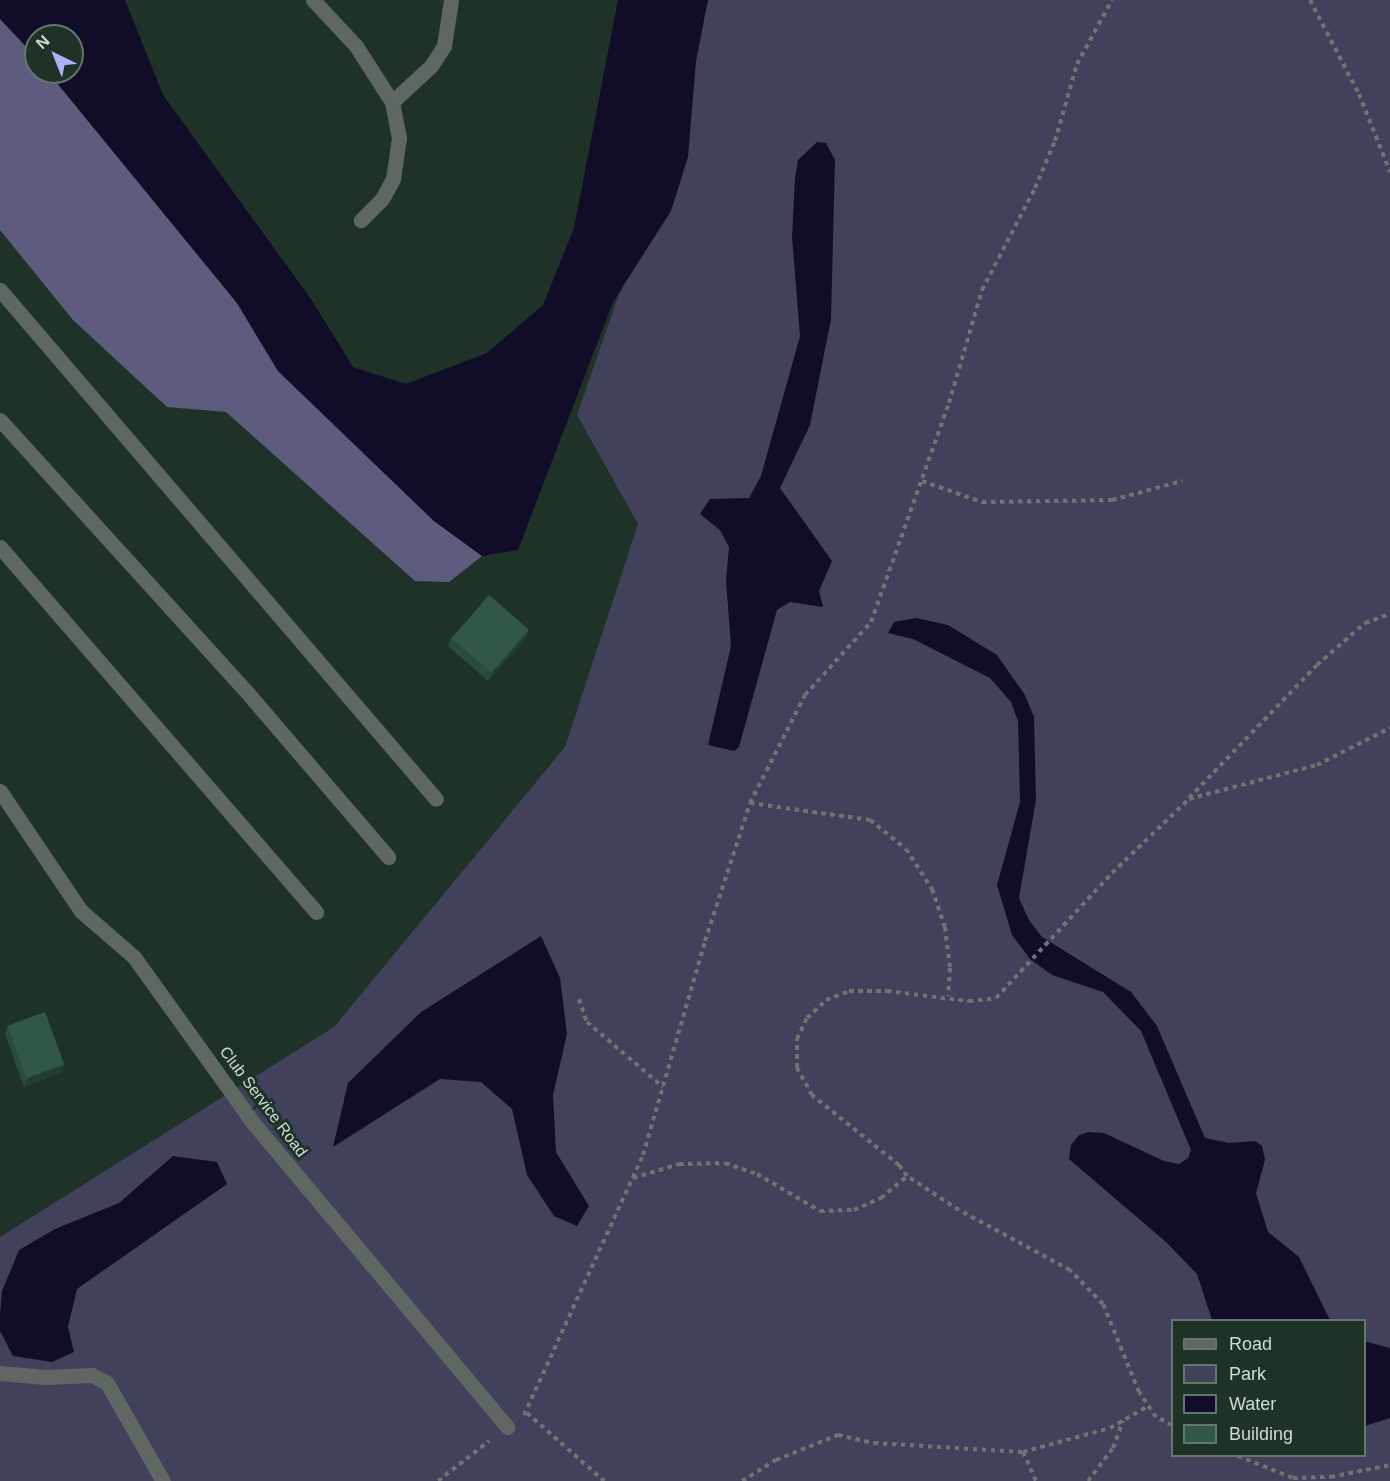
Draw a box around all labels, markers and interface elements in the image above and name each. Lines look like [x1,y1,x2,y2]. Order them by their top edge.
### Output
north arrow [24,24,84,84]
text: N [33,32,53,52]
street label: Club Service Road [215,1043,311,1161]
legend [1171,1319,1366,1457]
text: Road [1229,1334,1272,1354]
text: Park [1229,1364,1266,1384]
text: Water [1229,1394,1276,1414]
text: Building [1229,1424,1293,1444]

